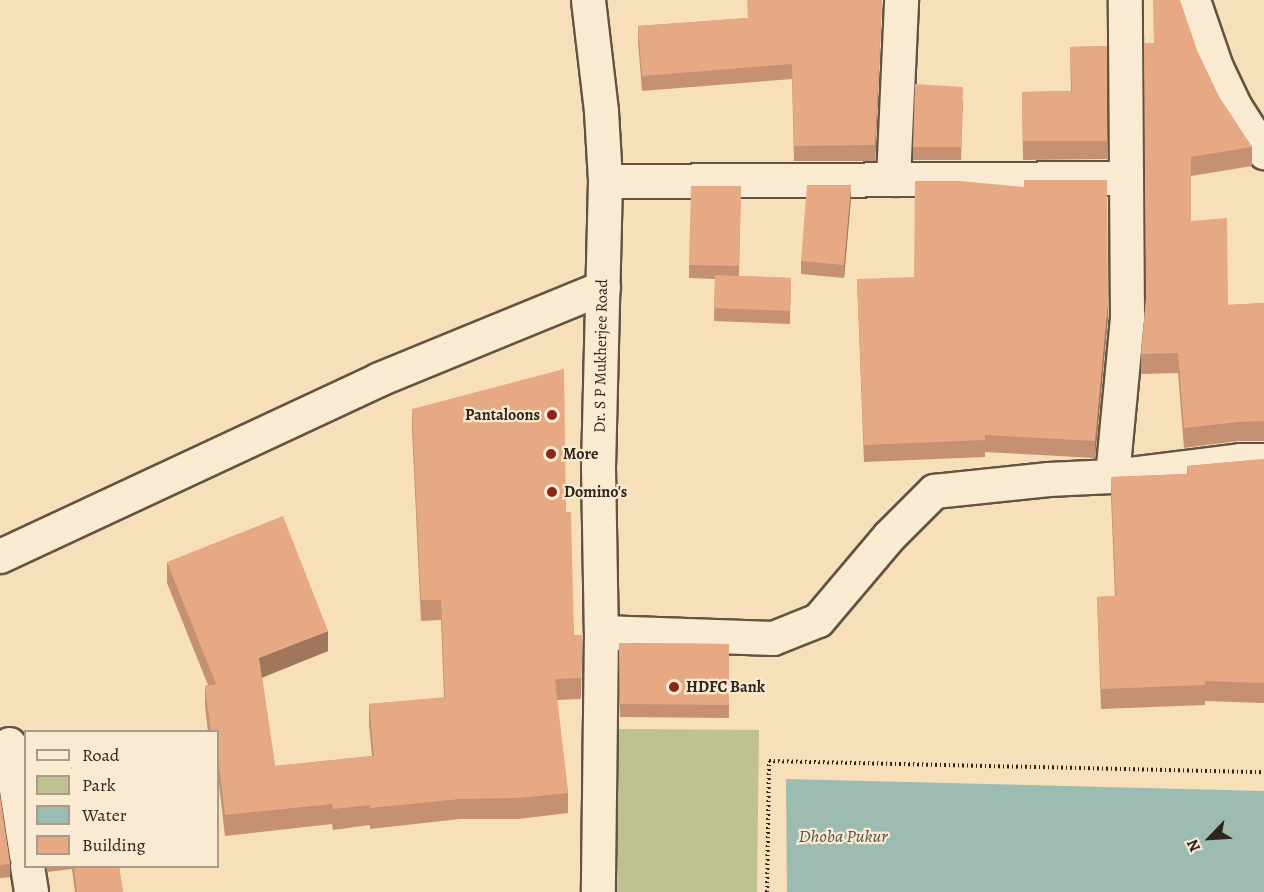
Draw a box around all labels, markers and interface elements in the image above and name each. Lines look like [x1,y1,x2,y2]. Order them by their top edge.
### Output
street label: Dr. S P Mukherjee Road [590,279,612,433]
place label: Pantaloons [465,405,540,425]
marker: Pantaloons [545,408,559,422]
place label: More [563,444,598,464]
marker: More [544,447,558,461]
place label: Domino's [564,482,627,502]
marker: Domino's [545,485,559,499]
place label: HDFC Bank [686,677,765,697]
marker: HDFC Bank [667,680,681,694]
legend [24,730,219,868]
text: Road [82,743,119,767]
text: Park [82,773,116,797]
text: Water [82,803,127,827]
north arrow [1180,808,1240,868]
water label: Dhoba Pukur [798,825,888,847]
text: Building [82,833,146,857]
text: N [1181,836,1206,856]

